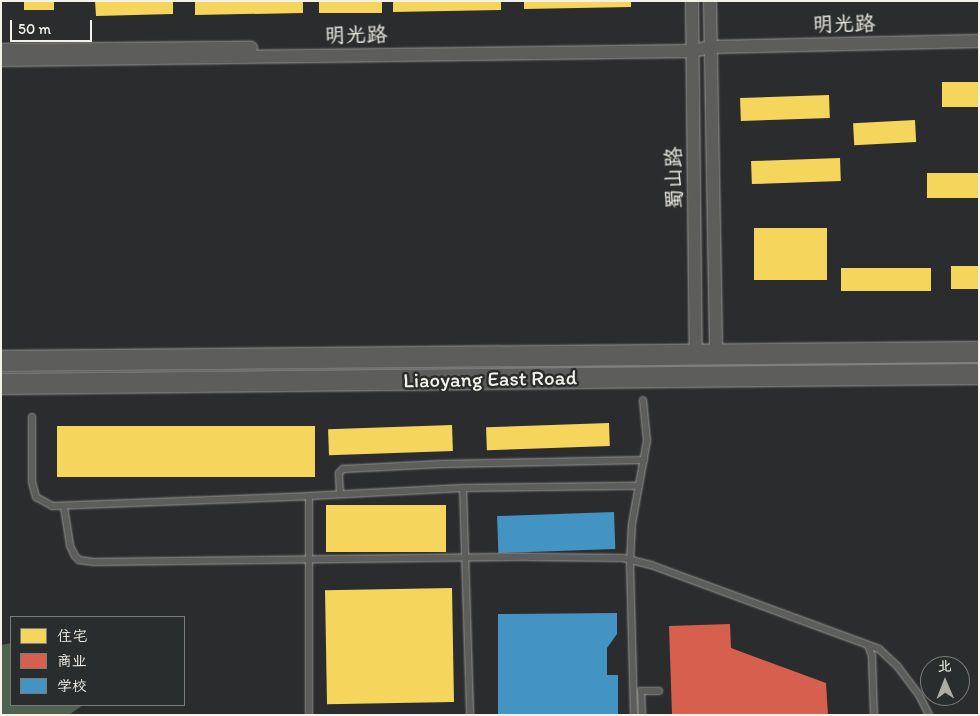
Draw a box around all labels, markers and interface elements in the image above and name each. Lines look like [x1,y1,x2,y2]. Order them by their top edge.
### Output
scale bar [12,10,95,42]
street label: 明光路 [812,11,876,37]
text: 50 m [18,20,51,38]
street label: 明光路 [324,22,388,48]
street label: 蜀山路 [661,146,687,210]
street label: Liaoyang East Road [403,365,577,393]
legend [10,616,185,706]
text: 住宅 [57,627,87,645]
text: 商业 [57,652,87,670]
north arrow [920,656,970,706]
text: 北 [938,658,952,675]
text: 学校 [57,677,87,695]

